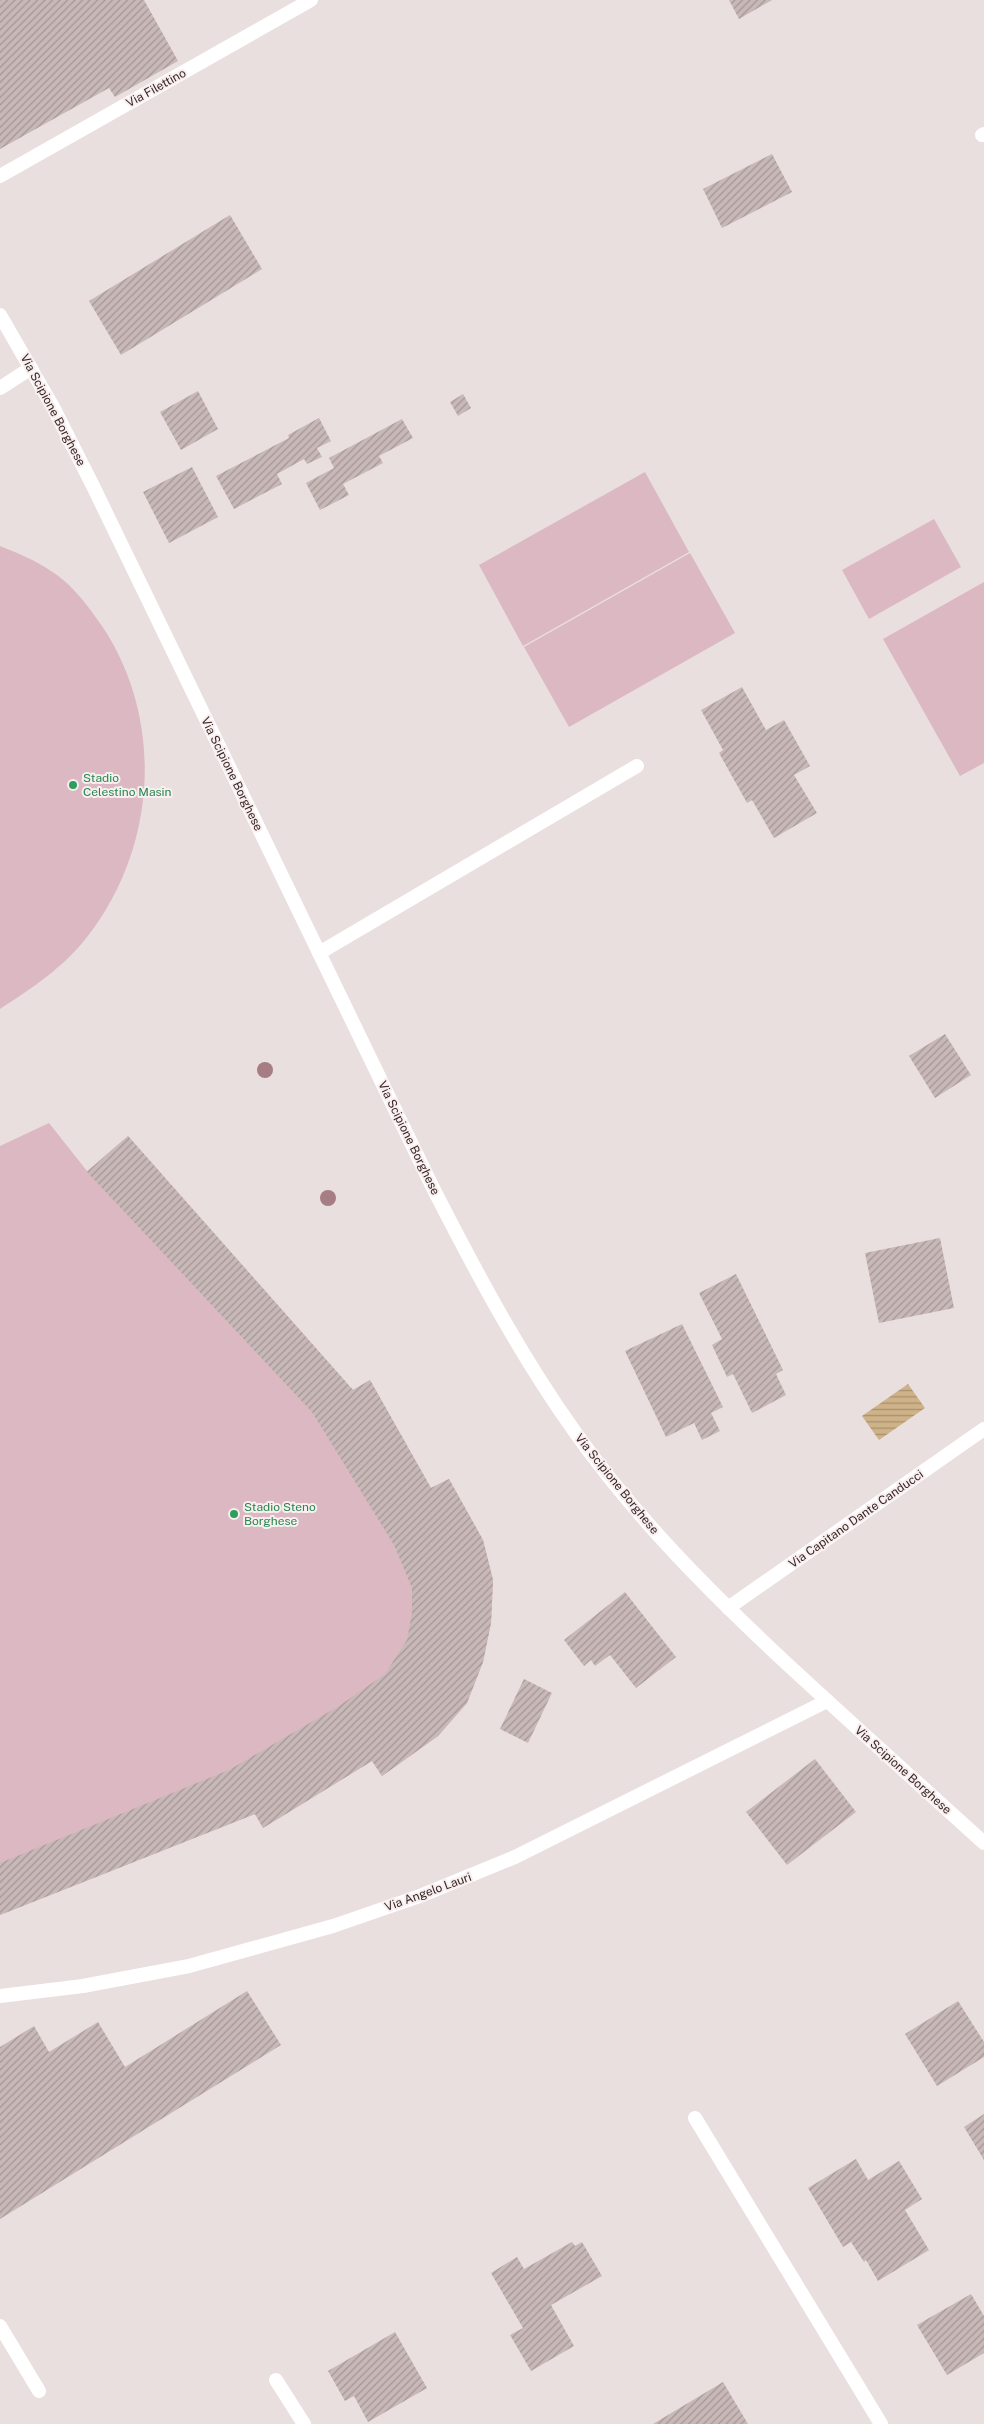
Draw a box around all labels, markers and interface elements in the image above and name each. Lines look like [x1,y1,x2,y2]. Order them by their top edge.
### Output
street label: Via Filettino [124,66,188,110]
street label: Via Scipione Borghese [17,352,89,469]
street label: Via Scipione Borghese [198,715,266,833]
place label: Stadio Celestino Masin [83,771,172,799]
marker: Stadio Celestino Masin [67,779,79,791]
street label: Via Scipione Borghese [375,1079,443,1197]
street label: Via Scipione Borghese [572,1431,662,1537]
street label: Via Capitano Dante Canducci [786,1467,926,1571]
place label: Stadio Steno Borghese [244,1500,316,1528]
marker: Stadio Steno Borghese [228,1508,240,1520]
street label: Via Scipione Borghese [852,1723,954,1817]
street label: Via Angelo Lauri [383,1870,473,1914]

